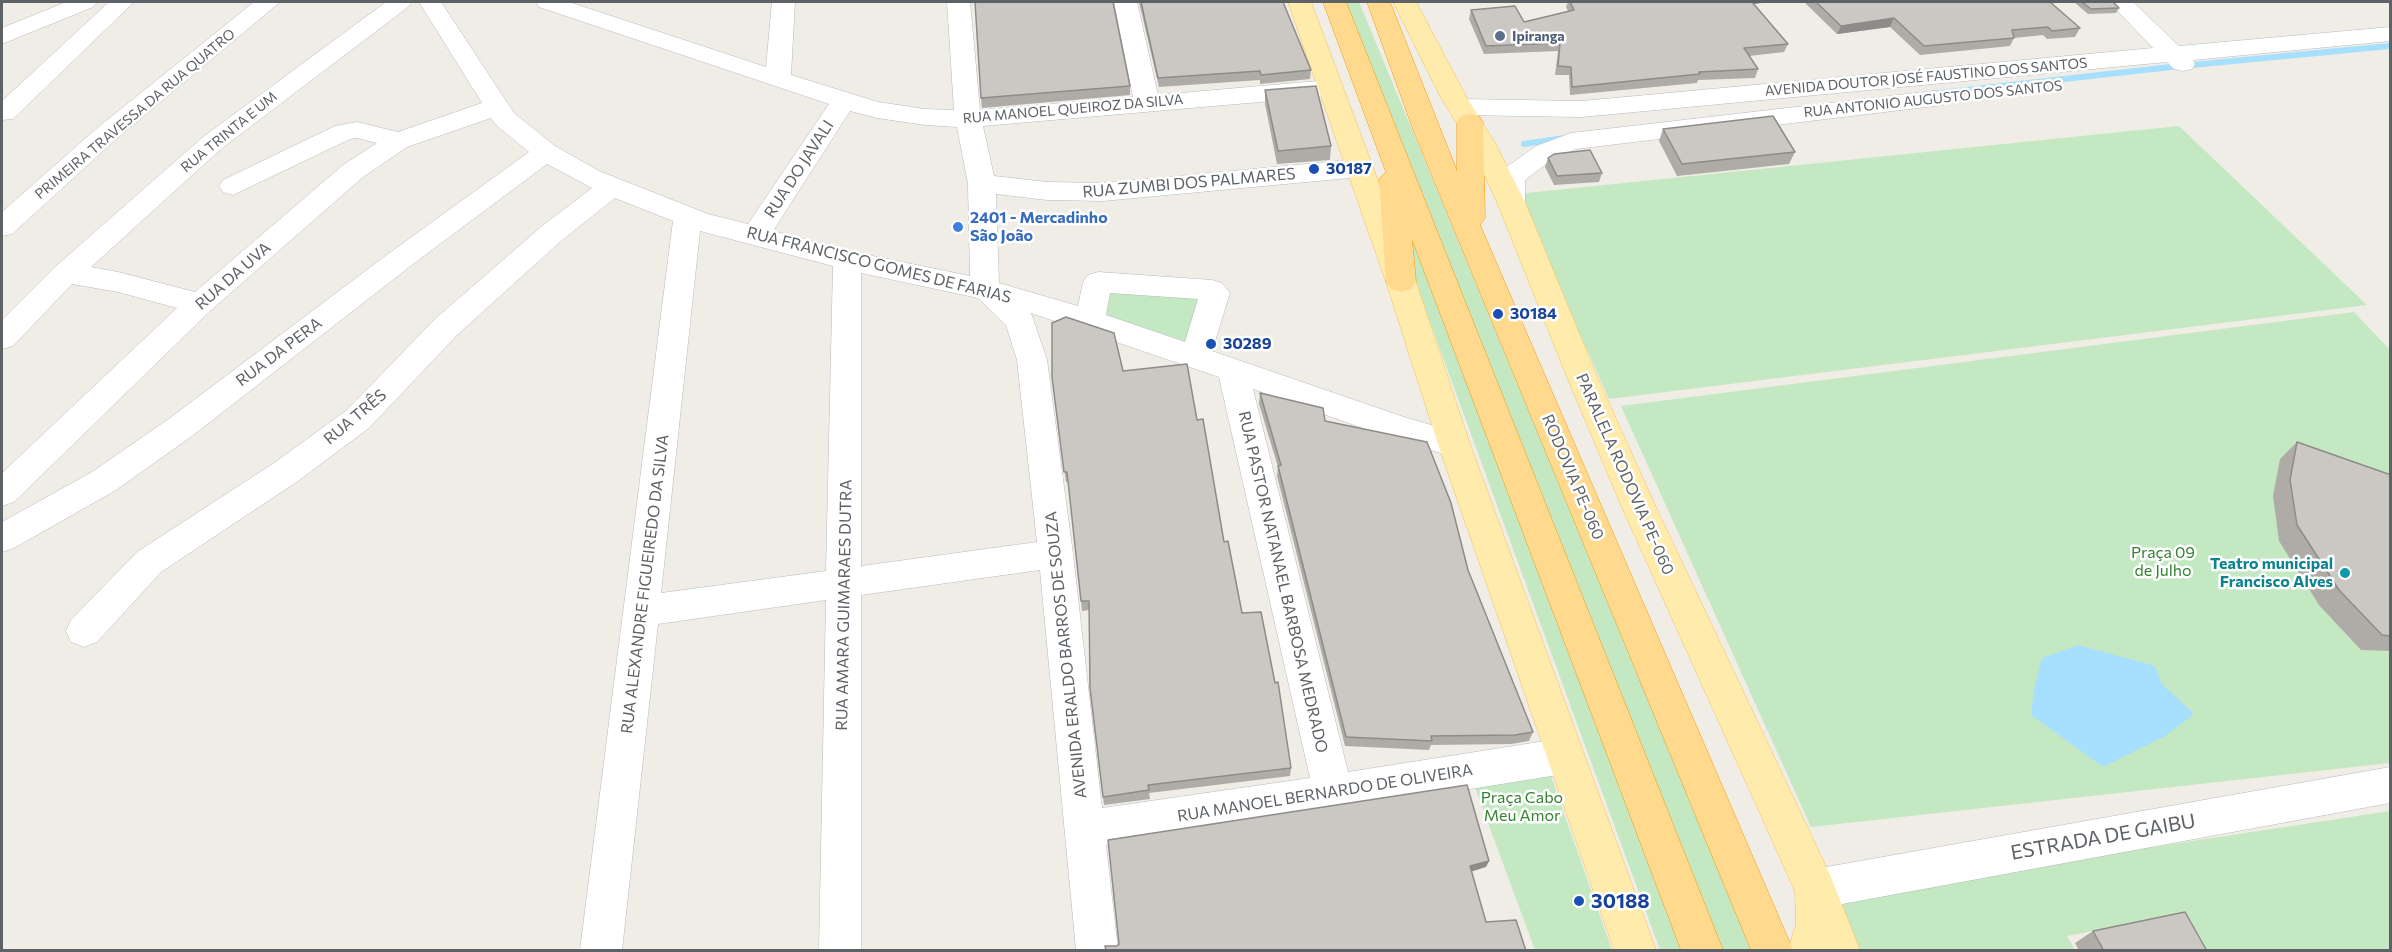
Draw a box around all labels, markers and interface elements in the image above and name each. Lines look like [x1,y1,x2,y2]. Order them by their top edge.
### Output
street label: PRIMEIRA TRAVESSA DA RUA QUATRO [32,25,238,203]
place label: Ipiranga [1512,28,1565,44]
marker: Ipiranga [1493,29,1507,43]
street label: AVENIDA DOUTOR JOSÉ FAUSTINO DOS SANTOS [1764,55,2088,99]
street label: RUA ANTONIO AUGUSTO DOS SANTOS [1803,77,2063,121]
street label: RUA TRINTA E UM [178,88,280,176]
street label: RUA MANOEL QUEIROZ DA SILVA [962,91,1184,127]
street label: RUA DO JAVALI [760,117,838,221]
place label: 30187 [1326,159,1372,179]
marker: 30187 [1307,162,1321,176]
street label: RUA ZUMBI DOS PALMARES [1082,164,1296,202]
place label: 2401 - Mercadinho São João [970,208,1108,246]
marker: 2401 - Mercadinho São João [951,220,965,234]
street label: RUA FRANCISCO GOMES DE FARIAS [745,223,1013,307]
street label: RUA DA UVA [191,238,275,314]
place label: 30184 [1510,304,1557,324]
marker: 30184 [1491,307,1505,321]
street label: RUA DA PERA [232,314,326,390]
place label: 30289 [1223,334,1272,354]
marker: 30289 [1204,337,1218,351]
street label: PARALELA RODOVIA PE-060 [1572,370,1678,578]
street label: RUA TRÊS [320,385,390,449]
street label: RUA PASTOR NATANAEL BARBOSA MEDRADO [1234,409,1332,755]
street label: RODOVIA PE-060 [1538,411,1608,543]
street label: RUA ALEXANDRE FIGUEIREDO DA SILVA [617,433,673,735]
street label: RUA AMARA GUIMARAES DUTRA [832,479,856,731]
street label: AVENIDA ERALDO BARROS DE SOUZA [1041,510,1091,800]
park label: Praça 09 de Julho [2131,543,2195,581]
place label: Teatro municipal Francisco Alves [2210,554,2333,592]
marker: Teatro municipal Francisco Alves [2338,566,2352,580]
street label: RUA MANOEL BERNARDO DE OLIVEIRA [1176,760,1474,826]
park label: Praça Cabo Meu Amor [1481,788,1563,826]
street label: ESTRADA DE GAIBU [2009,809,2197,865]
place label: 30188 [1591,889,1650,913]
marker: 30188 [1572,894,1586,908]

